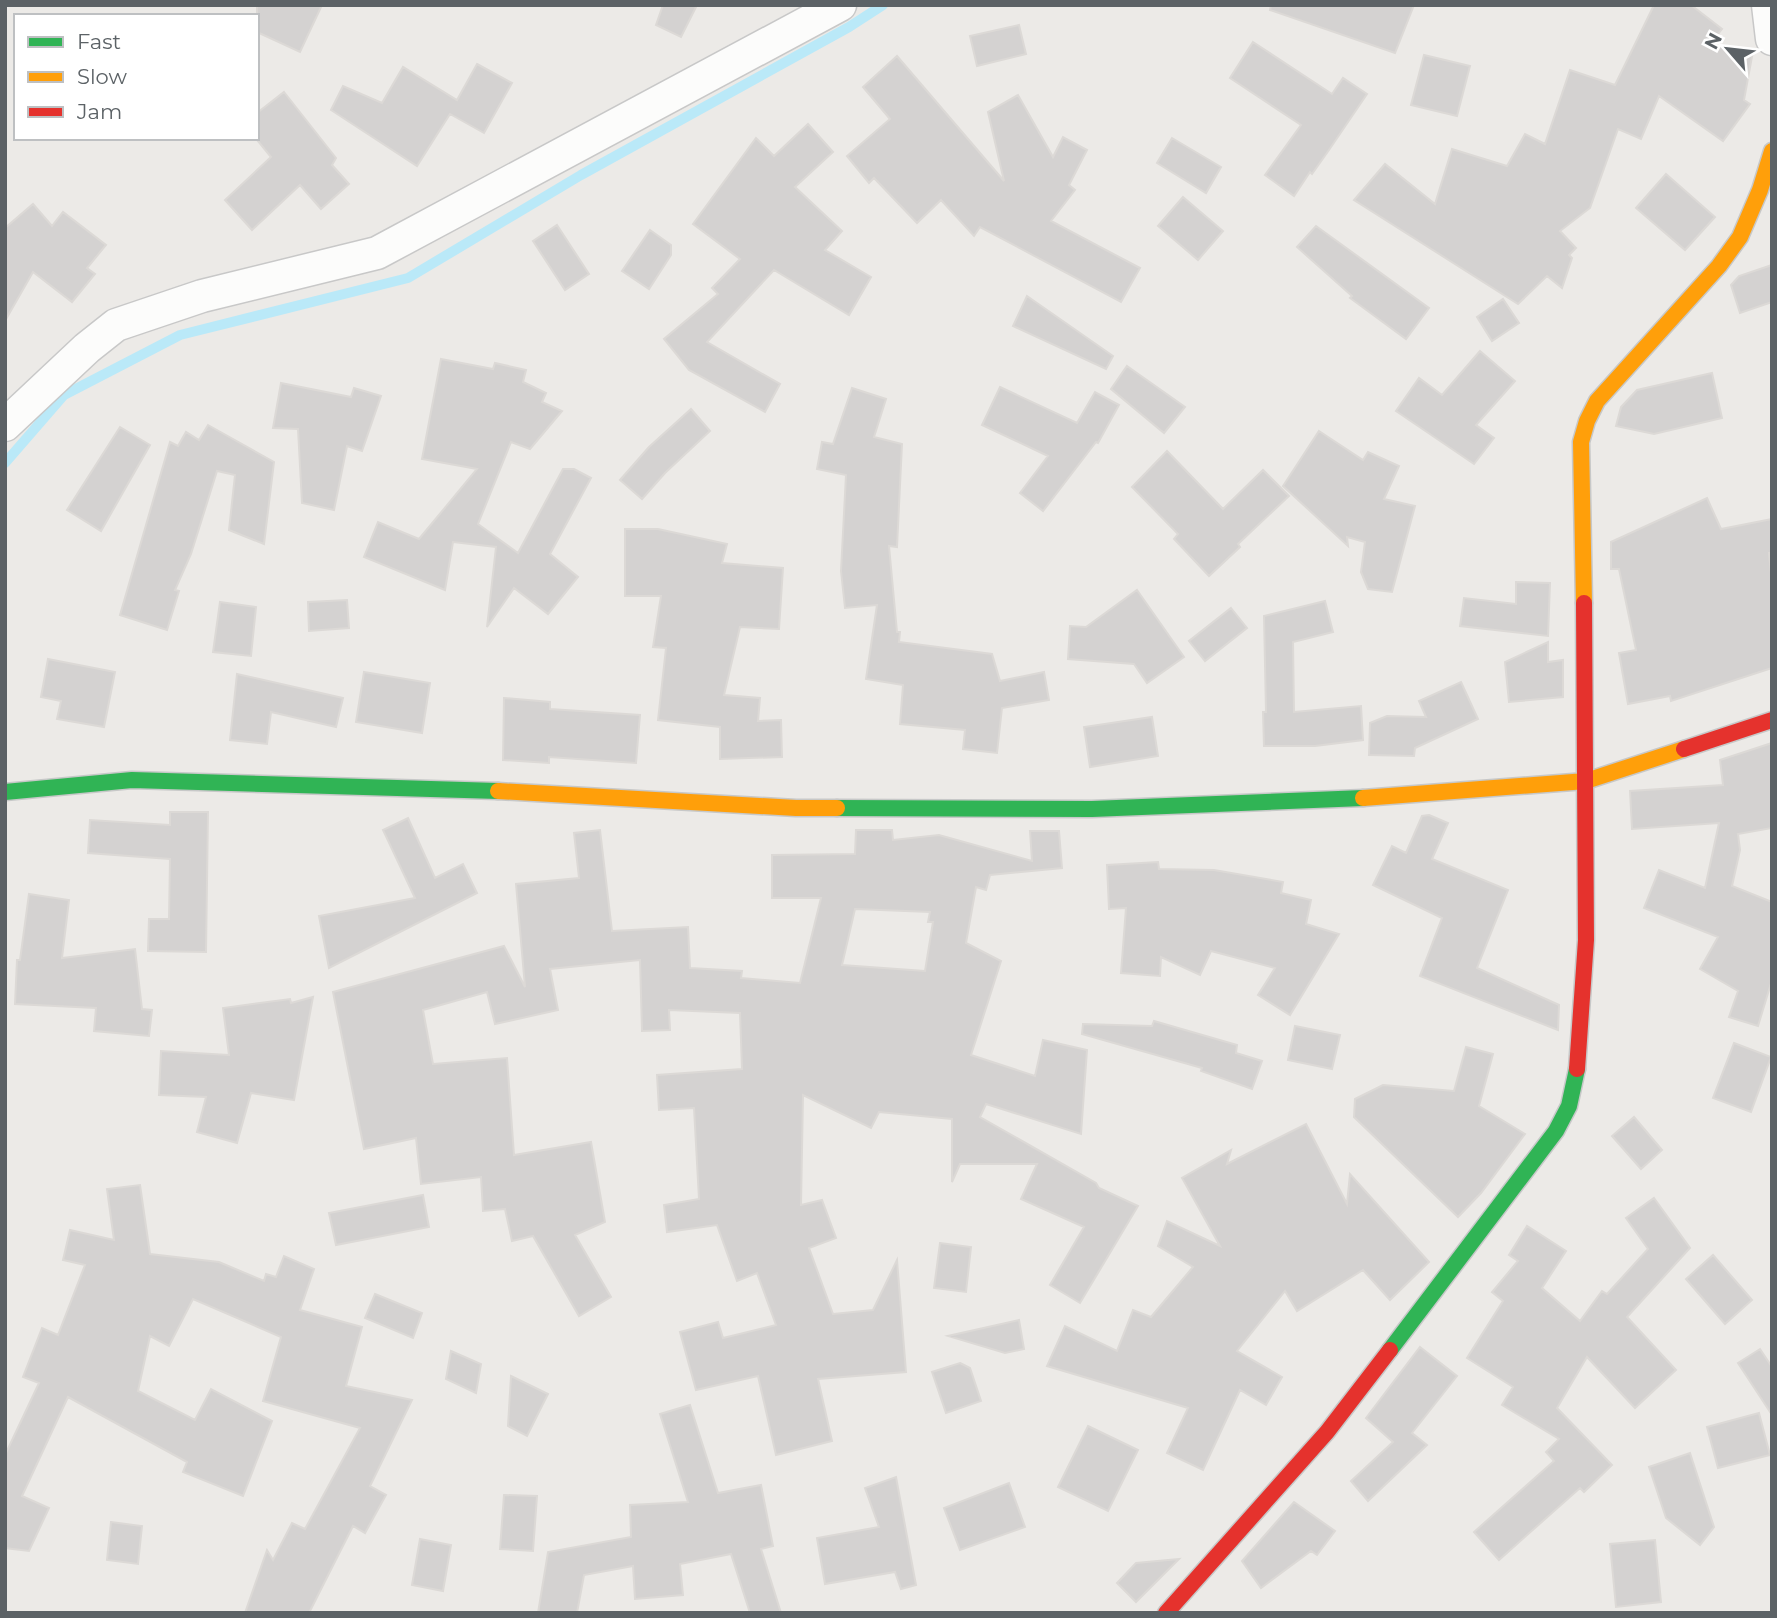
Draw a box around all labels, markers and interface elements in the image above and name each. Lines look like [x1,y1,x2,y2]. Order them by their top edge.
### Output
legend [14,14,259,140]
north arrow [1693,14,1763,84]
text: Fast [77,29,121,54]
text: N [1700,29,1727,53]
text: Slow [77,64,127,89]
text: Jam [76,99,122,124]

